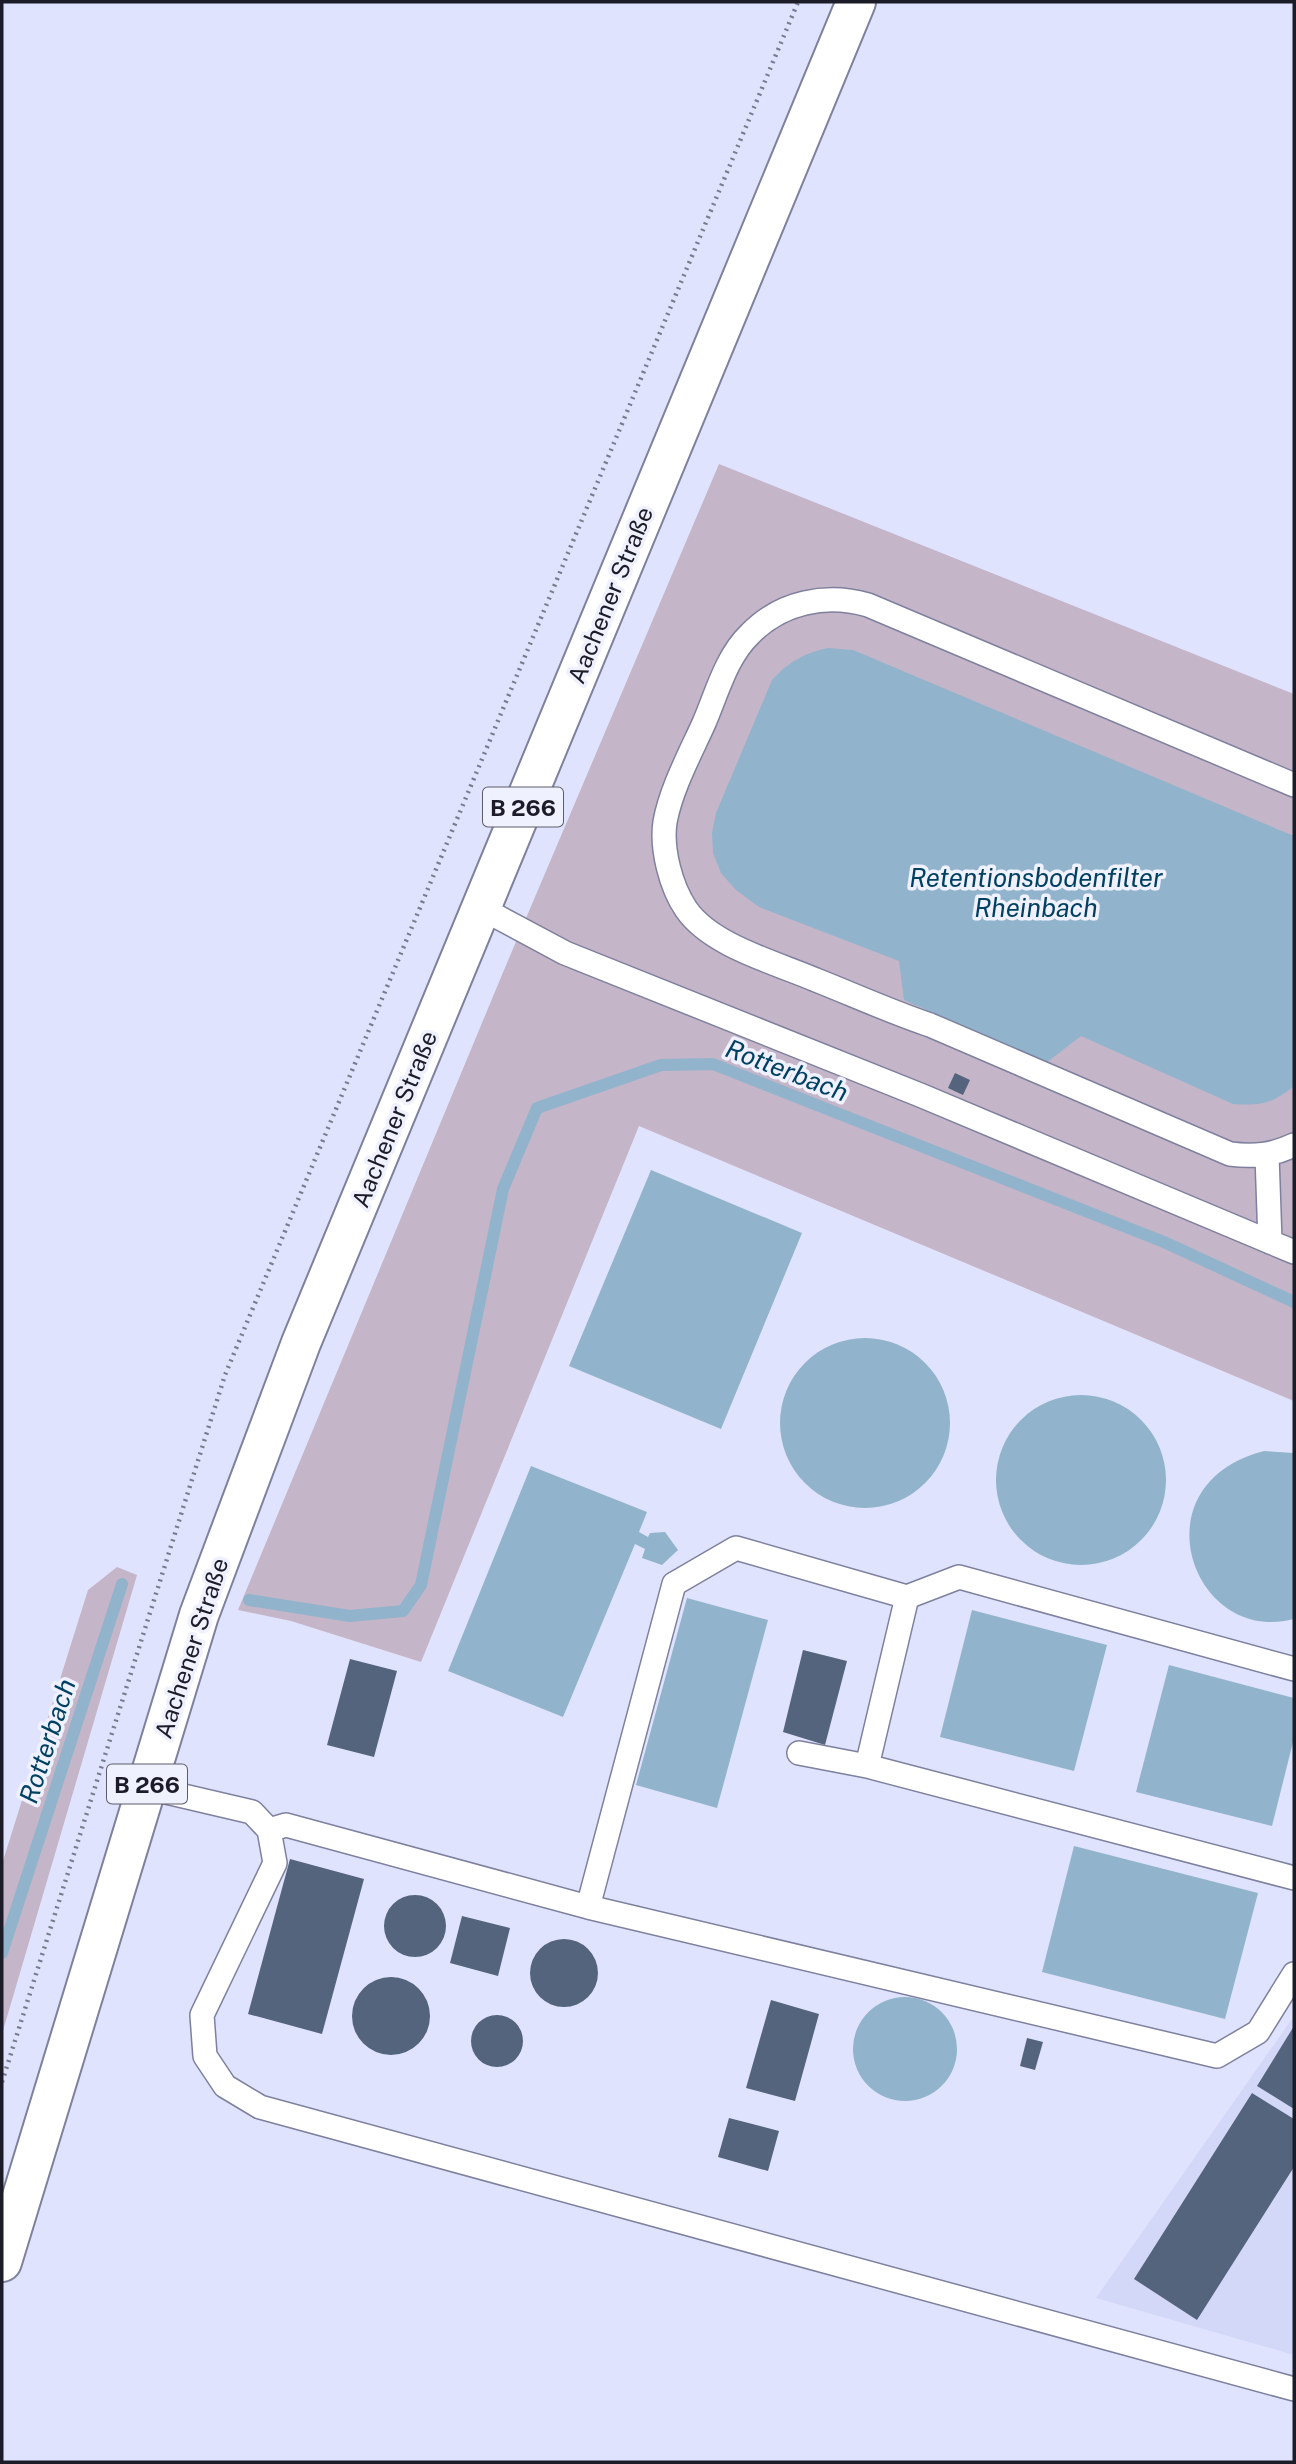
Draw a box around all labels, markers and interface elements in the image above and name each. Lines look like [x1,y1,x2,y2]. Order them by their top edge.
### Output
street label: Aachener Straße [562,503,658,687]
road number: B 266 [483,788,563,827]
water label: Retentionsbodenfilter Rheinbach [909,862,1163,923]
street label: Aachener Straße [346,1027,442,1211]
water label: Rotterbach [721,1032,853,1108]
street label: Aachener Straße [149,1554,233,1742]
water label: Rotterbach [12,1675,82,1807]
road number: B 266 [107,1764,187,1804]

